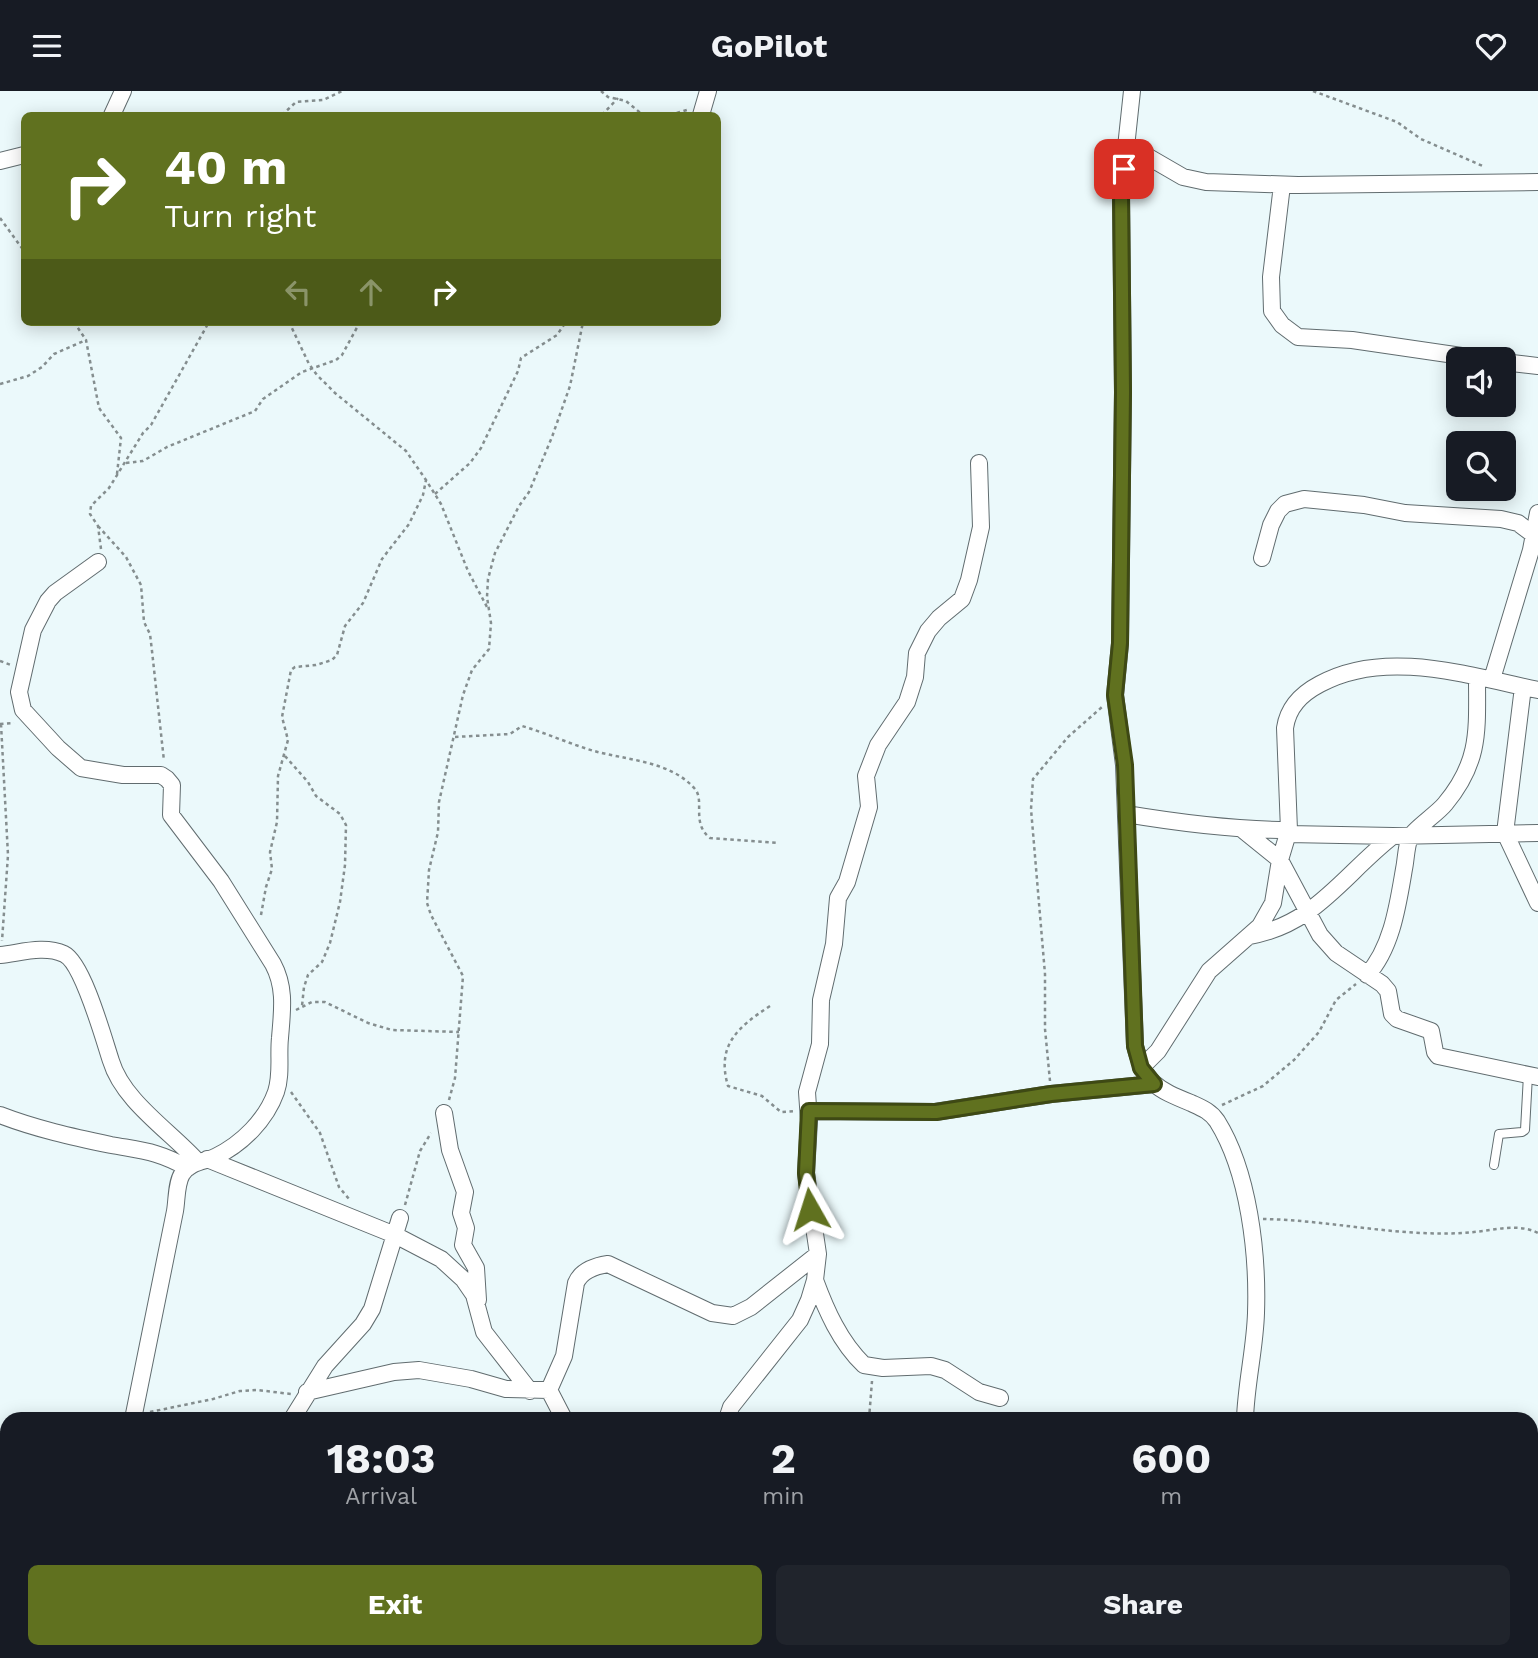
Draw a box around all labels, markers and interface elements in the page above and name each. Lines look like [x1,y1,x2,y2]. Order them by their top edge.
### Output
icon: menu [28,27,66,65]
text: GoPilot [711,27,827,65]
icon: heart [1472,27,1510,65]
text: 40 m [164,138,287,196]
pin [1094,139,1154,199]
icon: right [49,140,140,231]
icon: arrive [1105,150,1143,188]
text: Turn right [164,197,316,235]
icon: left [279,273,317,311]
icon: ahead [352,273,390,311]
icon: right [425,273,463,311]
map controls [1446,347,1516,501]
button: sound [1446,347,1516,417]
button: search [1446,431,1516,501]
position arrow [773,1172,847,1246]
text: 18:03 [327,1434,436,1483]
text: 2 [771,1434,796,1483]
text: 600 [1131,1434,1211,1483]
text: Arrival [345,1483,417,1510]
text: min [762,1483,805,1510]
text: m [1160,1483,1182,1510]
button: Exit [28,1565,762,1645]
button: Share [776,1565,1510,1645]

